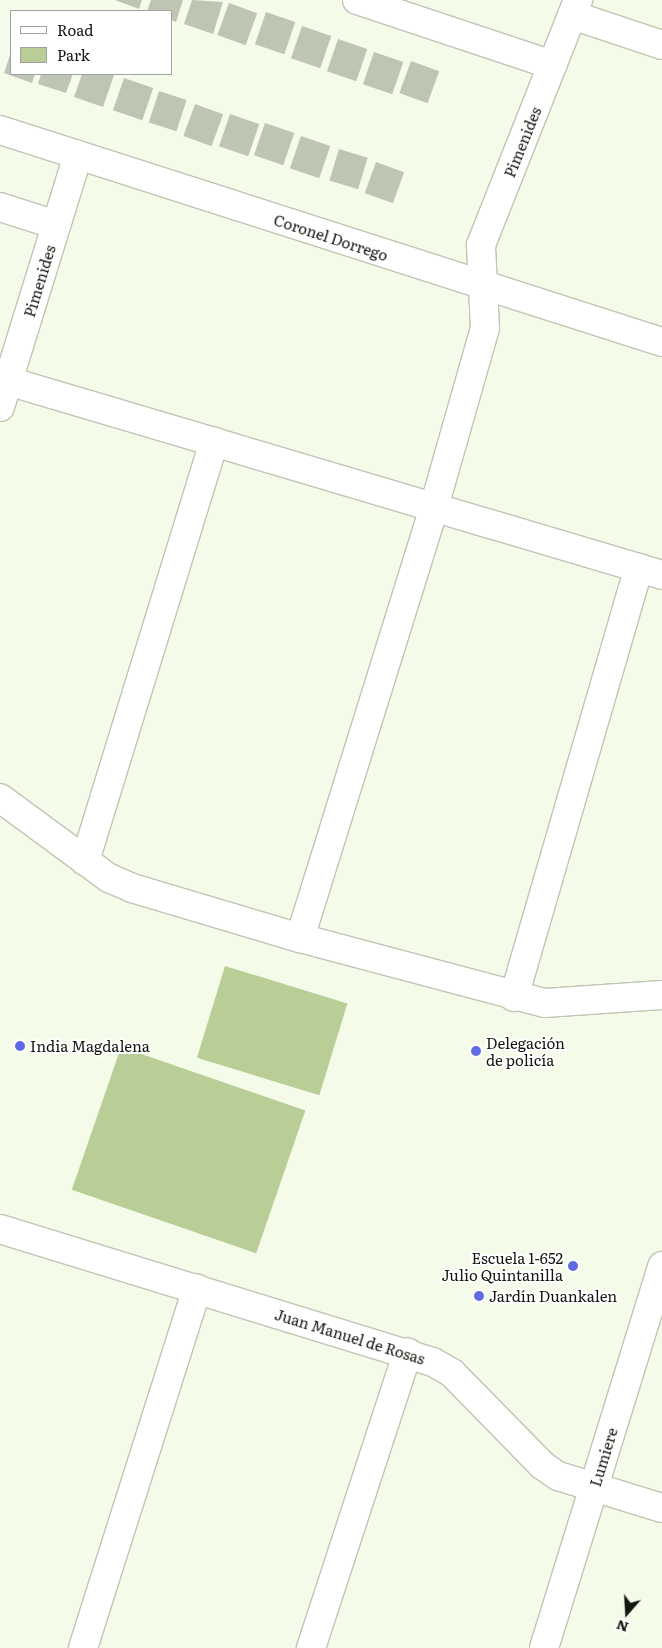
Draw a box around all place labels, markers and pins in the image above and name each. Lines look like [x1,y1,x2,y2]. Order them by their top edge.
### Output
place label: Delegación de policía [486,1033,565,1068]
place label: India Magdalena [30,1037,150,1055]
marker: India Magdalena [14,1040,26,1052]
marker: Delegación de policía [470,1045,482,1057]
place label: Escuela 1-652 Julio Quintanilla [441,1248,563,1283]
marker: Escuela 1-652 Julio Quintanilla [567,1260,579,1272]
place label: Jardín Duankalen [489,1287,617,1305]
marker: Jardín Duankalen [473,1290,485,1302]

